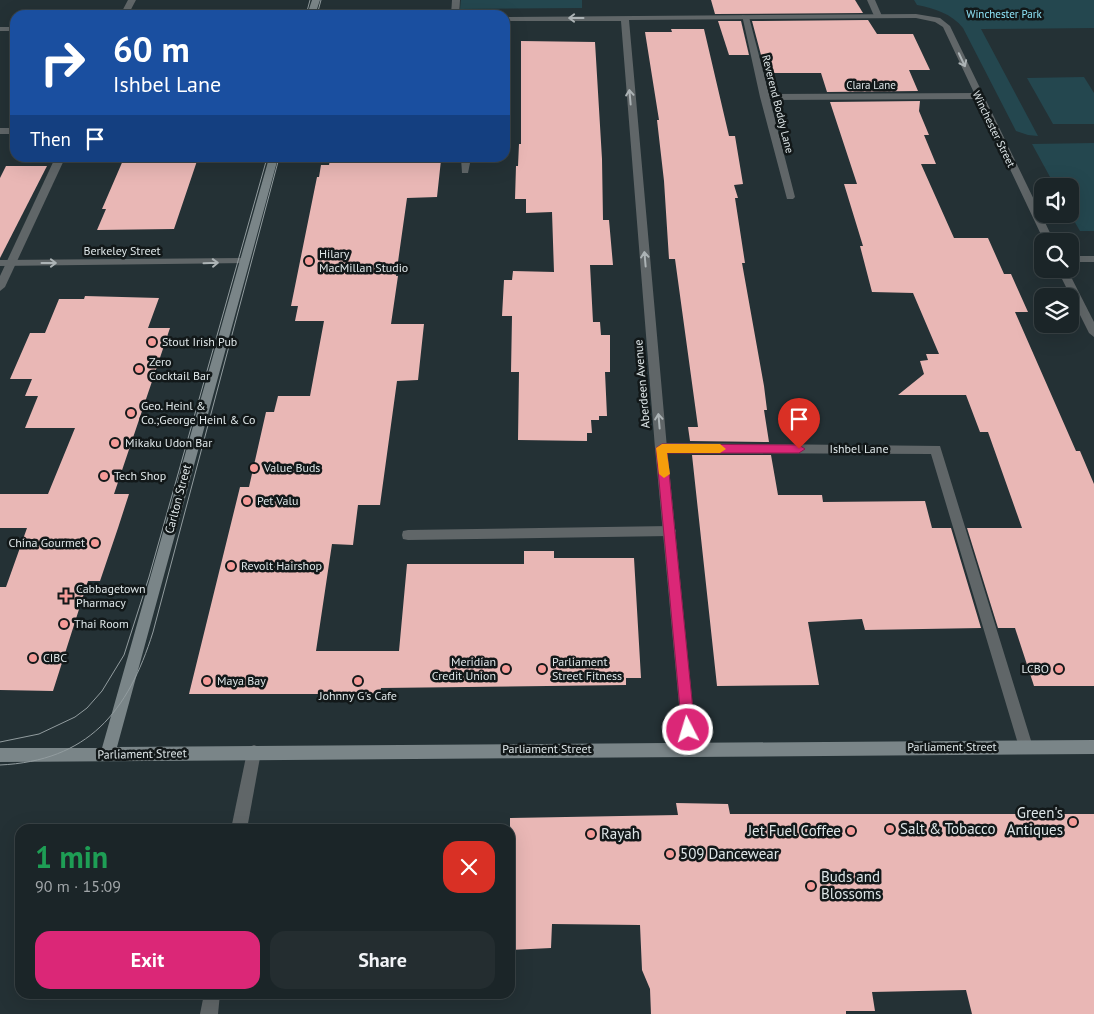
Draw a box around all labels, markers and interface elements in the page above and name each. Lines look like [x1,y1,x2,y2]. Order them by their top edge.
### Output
park label: Winchester Park [966,7,1042,21]
one-way arrow [568,13,584,23]
text: 60 m [113,26,190,72]
icon: right [30,30,95,95]
one-way arrow [957,52,967,67]
street label: Reverend Boddy Lane [759,53,797,155]
text: Ishbel Lane [113,70,221,98]
street label: Clara Lane [846,78,896,92]
street label: Winchester Street [969,89,1019,170]
one-way arrow [626,90,635,106]
icon: arrive [81,125,109,153]
text: Then [30,127,71,151]
map controls [1034,178,1079,333]
button: sound [1034,178,1079,223]
button: search [1034,233,1079,278]
street label: Berkeley Street [83,243,161,258]
place label: Hilary MacMillan Studio [319,246,408,275]
one-way arrow [640,251,649,267]
marker: Hilary MacMillan Studio [303,255,315,267]
one-way arrow [40,258,56,268]
one-way arrow [203,258,219,267]
button: layers [1034,288,1079,333]
place label: Stout Irish Pub [162,334,237,349]
marker: Stout Irish Pub [146,336,158,348]
street label: Aberdeen Avenue [630,339,653,429]
place label: Zero Cocktail Bar [149,354,210,383]
marker: Zero Cocktail Bar [133,363,145,375]
place label: Geo. Heinl & Co.;George Heinl & Co [141,398,255,427]
pin [778,398,820,449]
icon: arrive [785,405,813,433]
marker: Geo. Heinl & Co.;George Heinl & Co [125,407,137,419]
one-way arrow [654,413,664,429]
place label: Mikaku Udon Bar [125,435,212,450]
marker: Mikaku Udon Bar [109,437,121,449]
street label: Ishbel Lane [830,441,888,456]
place label: Value Buds [263,460,320,475]
marker: Value Buds [248,462,260,474]
street label: Carlton Street [161,463,194,535]
place label: Tech Shop [114,468,166,483]
marker: Tech Shop [98,470,110,482]
place label: Pet Valu [257,493,298,508]
marker: Pet Valu [241,495,253,507]
place label: China Gourmet [8,535,85,550]
marker: China Gourmet [89,537,101,549]
place label: Revolt Hairshop [241,558,322,573]
marker: Revolt Hairshop [225,560,237,572]
place label: Cabbagetown Pharmacy [76,581,146,610]
marker: Cabbagetown Pharmacy [60,590,72,602]
place label: Thai Room [74,616,129,631]
marker: Thai Room [58,618,70,630]
place label: CIBC [43,650,67,665]
marker: CIBC [27,652,39,664]
place label: Meridian Credit Union [432,654,496,683]
place label: Parliament Street Fitness [552,654,622,683]
place label: LCBO [1022,661,1049,676]
marker: Meridian Credit Union [500,663,512,675]
marker: Parliament Street Fitness [536,663,548,675]
marker: LCBO [1053,663,1065,675]
place label: Maya Bay [217,673,266,688]
marker: Maya Bay [201,675,213,687]
marker: Johnny G's Cafe [352,675,364,687]
place label: Johnny G's Cafe [318,688,397,703]
position arrow [661,703,713,755]
street label: Parliament Street [907,739,997,754]
street label: Parliament Street [502,741,592,756]
street label: Parliament Street [97,745,187,762]
place label: Green's Antiques [1007,803,1063,839]
marker: Green's Antiques [1067,816,1079,828]
place label: Salt & Tobacco [900,819,996,838]
place label: Jet Fuel Coffee [747,821,841,840]
marker: Salt & Tobacco [884,823,896,835]
place label: Rayah [601,824,640,843]
marker: Jet Fuel Coffee [845,825,857,837]
marker: Rayah [585,828,597,840]
text: 1 min [35,837,108,876]
button: close [443,841,495,893]
place label: 509 Dancewear [680,844,779,863]
marker: 509 Dancewear [664,848,676,860]
place label: Buds and Blossoms [821,867,881,903]
text: 90 m · 15:09 [35,876,121,896]
marker: Buds and Blossoms [805,880,817,892]
button: Exit [35,931,260,989]
button: Share [270,931,495,989]

